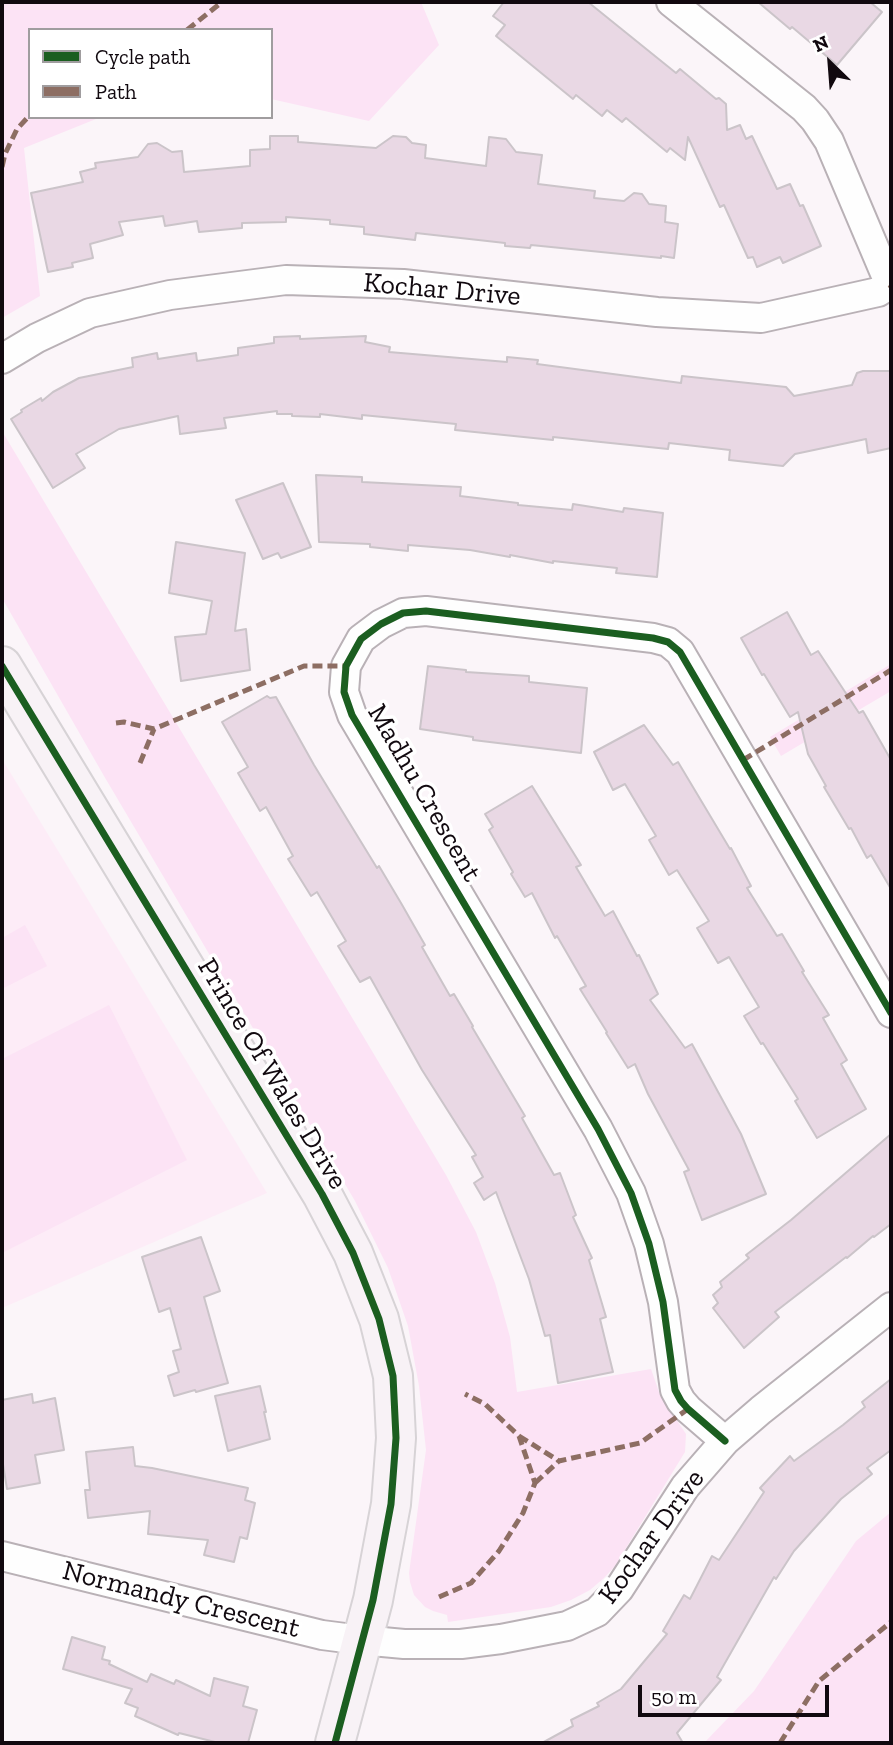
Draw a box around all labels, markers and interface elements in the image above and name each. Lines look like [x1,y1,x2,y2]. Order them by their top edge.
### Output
legend [28,28,273,119]
north arrow [795,28,865,98]
text: N [809,30,832,57]
text: Cycle path [95,44,190,69]
text: Path [95,79,137,104]
street label: Kochar Drive [362,266,522,314]
street label: Madhu Crescent [360,698,488,888]
street label: Prince Of Wales Drive [190,952,354,1196]
street label: Kochar Drive [592,1463,712,1611]
street label: Normandy Crescent [59,1554,303,1646]
scale bar [641,1672,832,1716]
text: 50 m [651,1684,697,1709]

